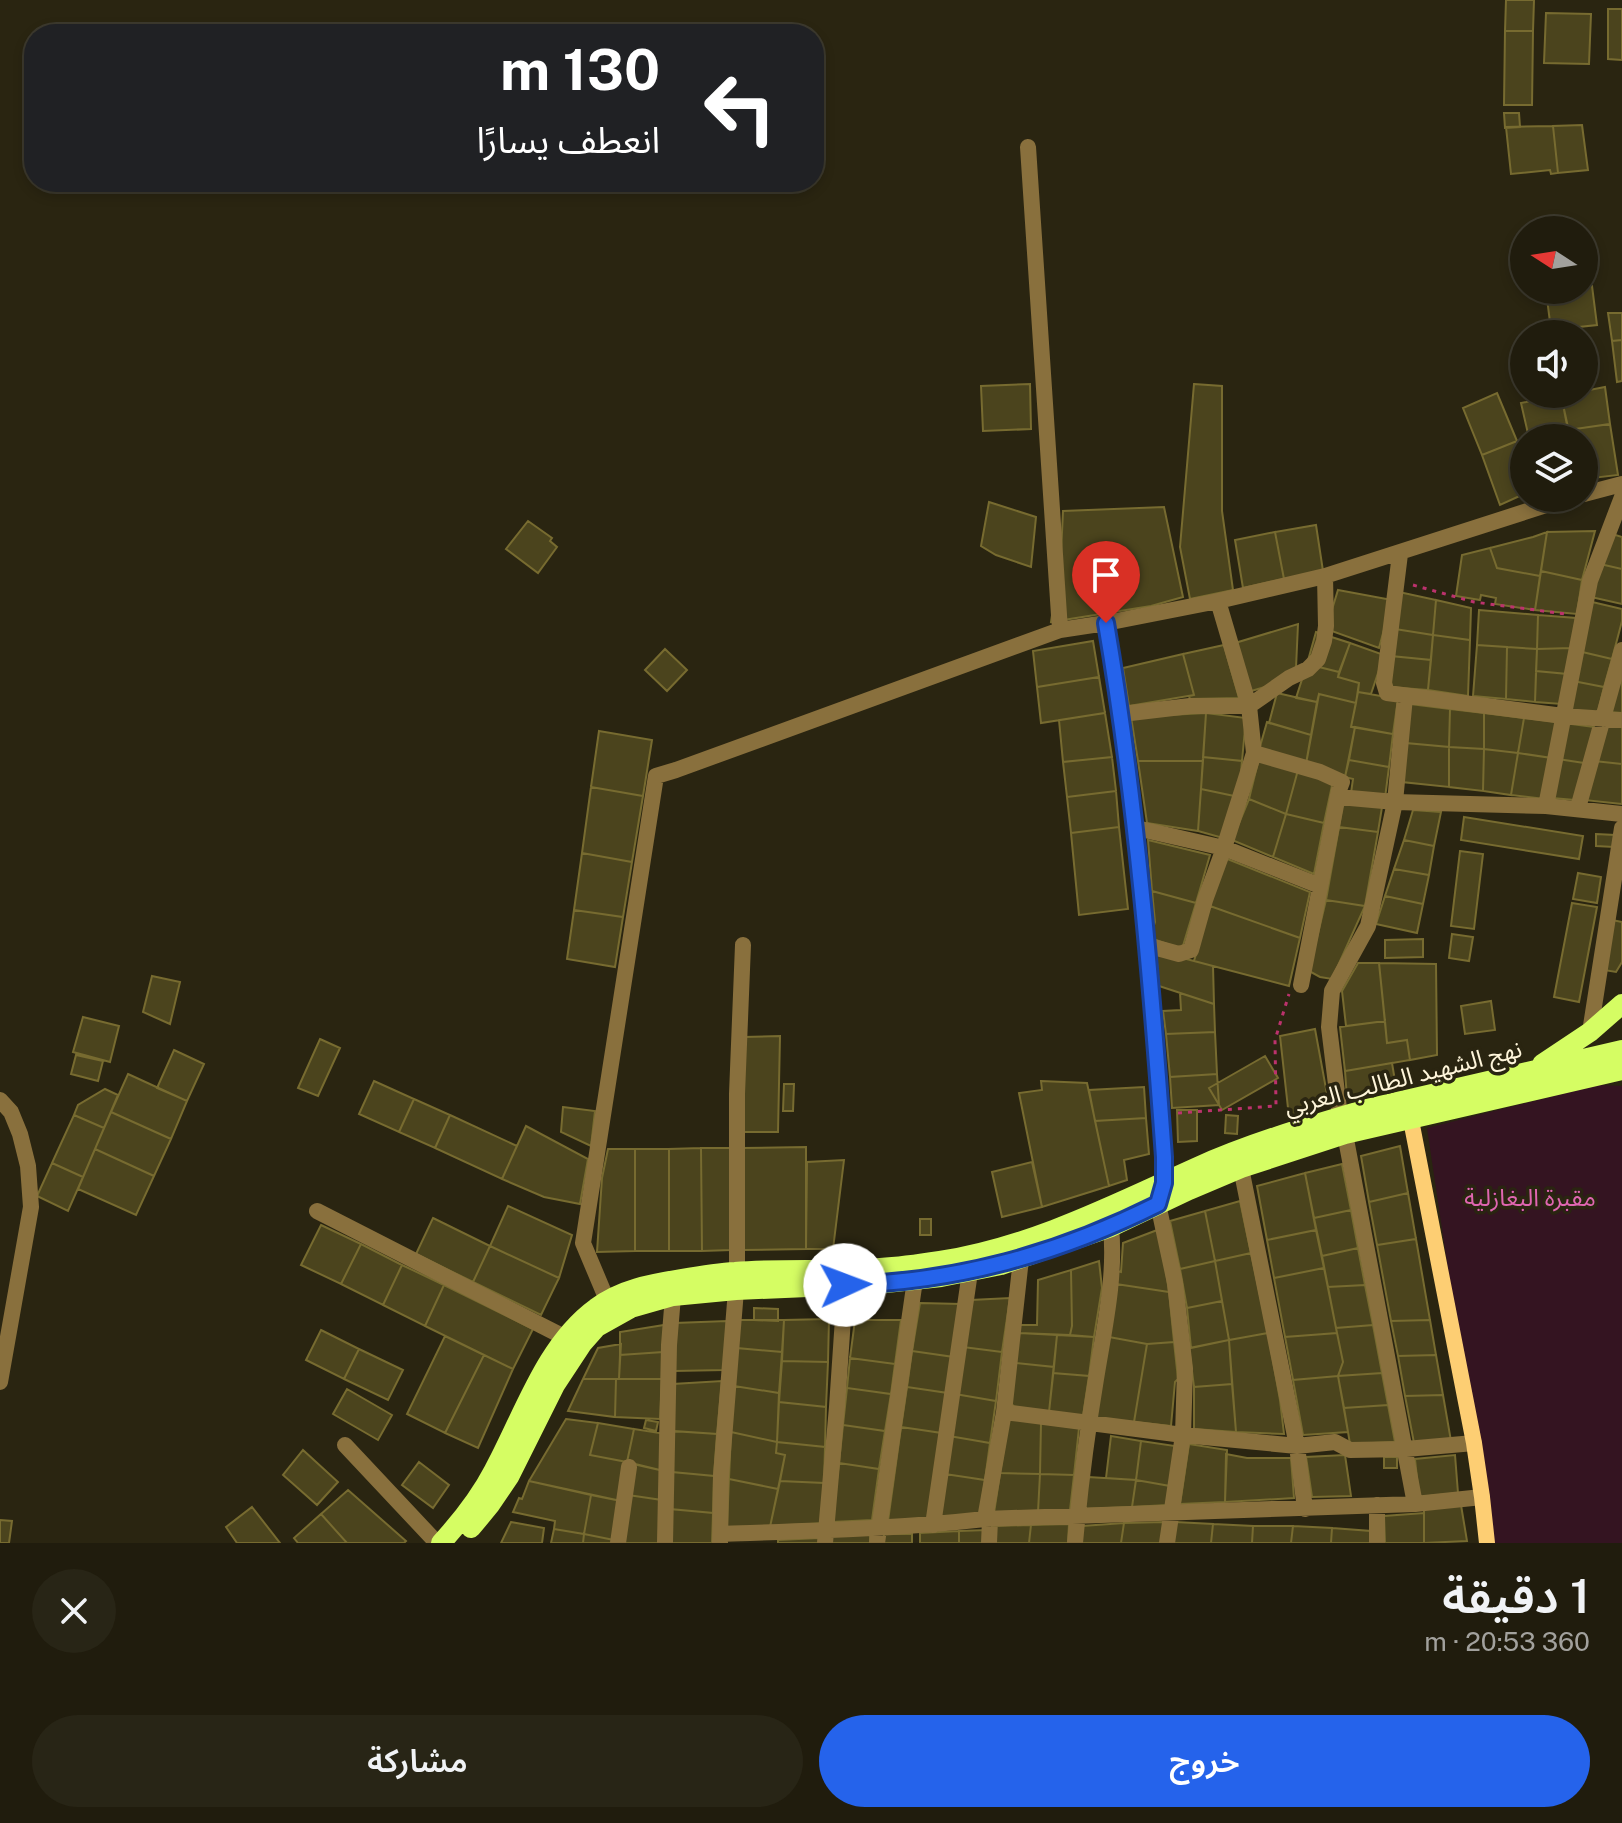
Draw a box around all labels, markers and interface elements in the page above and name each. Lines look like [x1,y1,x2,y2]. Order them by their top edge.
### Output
text: 130 m [500,37,660,103]
icon: left [688,56,792,160]
text: انعطف يسارًا [476,119,660,161]
north arrow [1510,216,1598,304]
map controls [1510,216,1598,512]
button: sound [1510,320,1598,408]
button: layers [1510,424,1598,512]
pin [1072,541,1140,623]
icon: arrive [1084,553,1128,597]
street label: نهج الشهيد الطالب العربي [1281,1034,1526,1126]
park label: مقبرة البغازلية [1464,1183,1596,1212]
position arrow [803,1243,887,1327]
text: 1 دقيقة [1442,1567,1590,1624]
button: close [32,1569,116,1653]
text: 360 m · 20:53 [1424,1626,1590,1657]
button: مشاركة [32,1715,803,1807]
button: خروج [819,1715,1590,1807]

